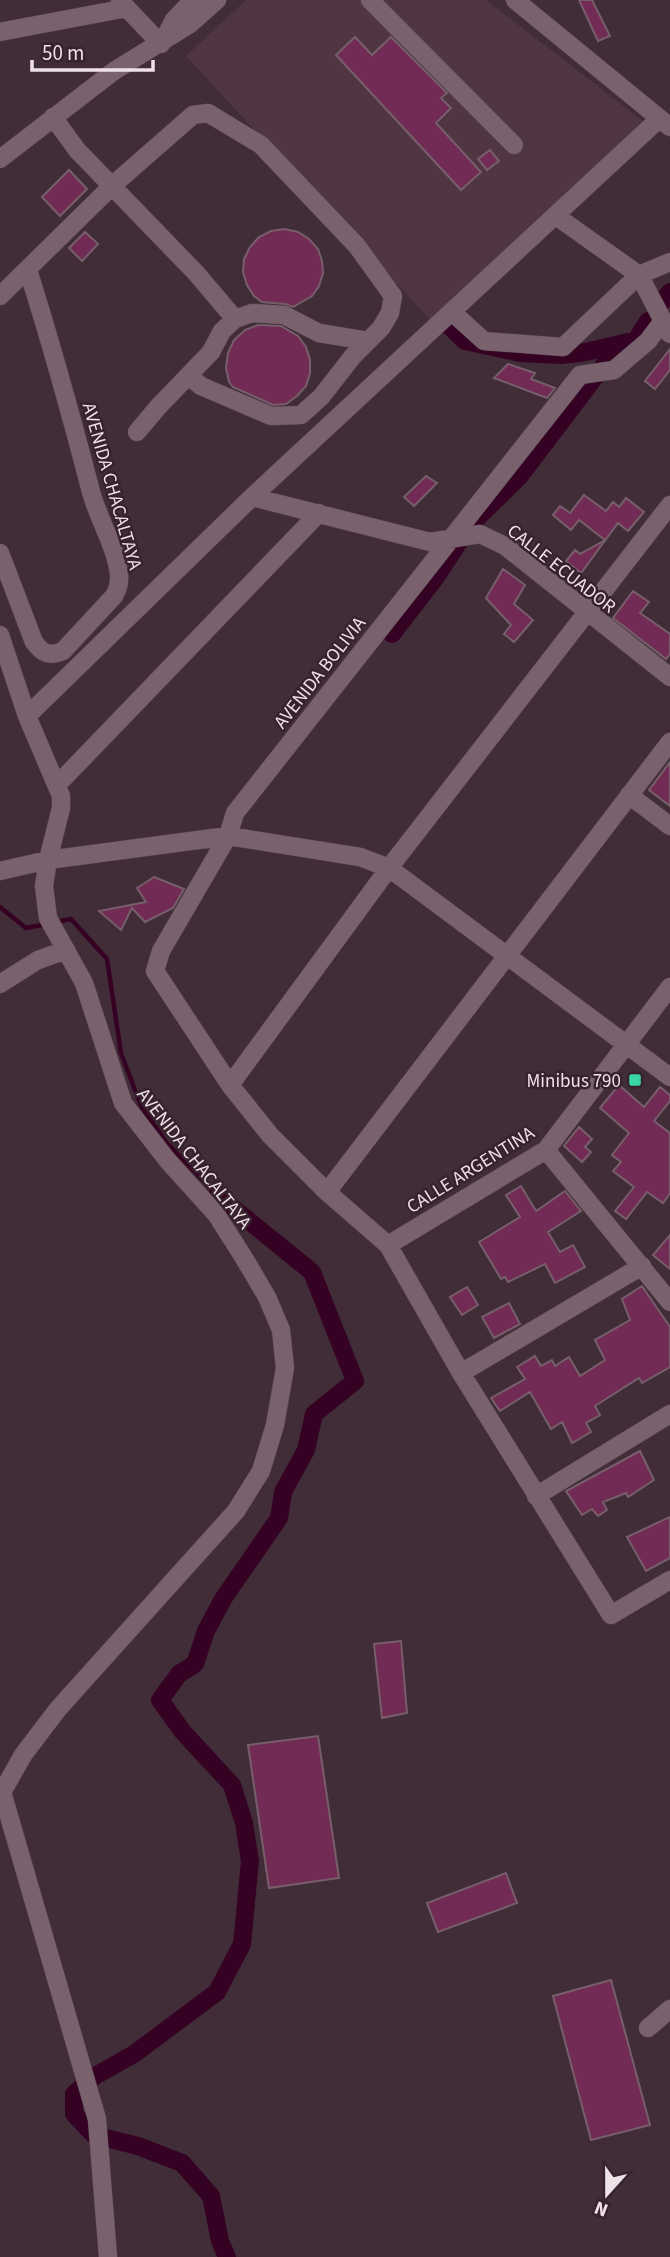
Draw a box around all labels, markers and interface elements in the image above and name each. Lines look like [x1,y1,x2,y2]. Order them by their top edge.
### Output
scale bar [32,28,152,72]
text: 50 m [42,38,84,68]
street label: AVENIDA CHACALTAYA [75,400,149,574]
street label: CALLE ECUADOR [501,518,621,620]
street label: AVENIDA BOLIVIA [268,611,373,735]
place label: Minibus 790 [527,1068,621,1095]
marker: Minibus 790 [627,1072,643,1088]
street label: AVENIDA CHACALTAYA [130,1083,258,1236]
street label: CALLE ARGENTINA [402,1120,541,1221]
north arrow [572,2159,642,2229]
text: N [591,2194,612,2223]

